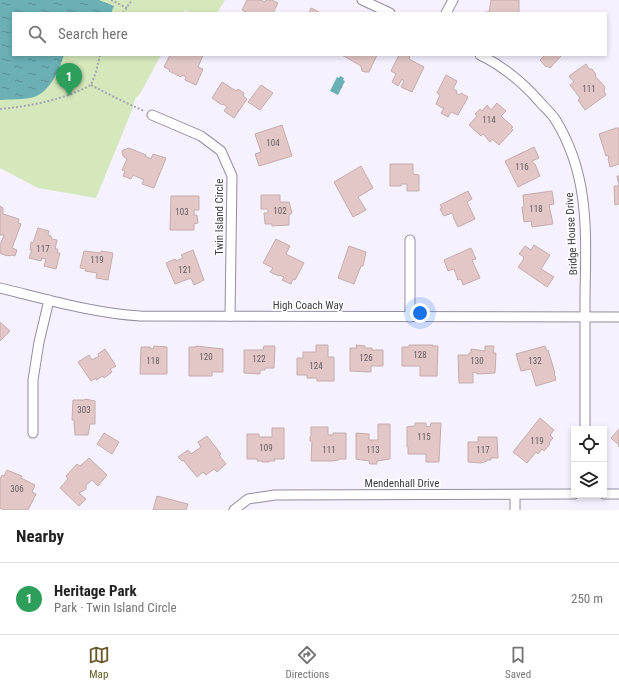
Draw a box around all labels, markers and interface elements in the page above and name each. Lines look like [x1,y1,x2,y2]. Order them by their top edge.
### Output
search box [12,12,607,56]
icon: search [26,23,48,45]
text: Search here [58,25,128,43]
pin: 1 [56,63,82,96]
house number: 111 [582,84,596,94]
house number: 114 [482,115,496,125]
house number: 104 [266,138,280,148]
house number: 116 [515,162,529,172]
street label: Twin Island Circle [213,179,226,255]
street label: Bridge House Drive [563,192,580,276]
house number: 118 [529,204,543,214]
house number: 102 [273,206,287,216]
house number: 103 [175,207,189,217]
house number: 117 [36,244,50,254]
house number: 119 [90,255,104,265]
house number: 121 [178,265,192,275]
street label: High Coach Way [273,299,344,312]
your location [410,303,430,323]
house number: 128 [413,350,427,360]
house number: 120 [199,352,213,362]
house number: 126 [359,353,373,363]
house number: 122 [252,354,266,364]
house number: 118 [146,356,160,366]
house number: 130 [470,356,484,366]
house number: 132 [528,356,542,366]
house number: 124 [309,361,323,371]
house number: 303 [77,405,91,415]
map controls [571,426,607,498]
button: locate [571,426,607,462]
house number: 115 [417,432,431,442]
house number: 119 [530,436,544,446]
house number: 109 [259,443,273,453]
house number: 111 [322,445,336,455]
house number: 113 [366,445,380,455]
house number: 117 [476,445,490,455]
button: layers [571,462,607,498]
street label: Mendenhall Drive [365,477,439,490]
house number: 306 [10,484,24,494]
text: Nearby [16,526,64,546]
text: Heritage Park [54,582,137,600]
text: 1 [26,591,32,606]
text: 250 m [571,591,603,606]
text: Park · Twin Island Circle [54,600,177,615]
tab: Map [88,644,110,681]
tab: Directions [285,644,329,681]
tab: Saved [505,644,531,681]

